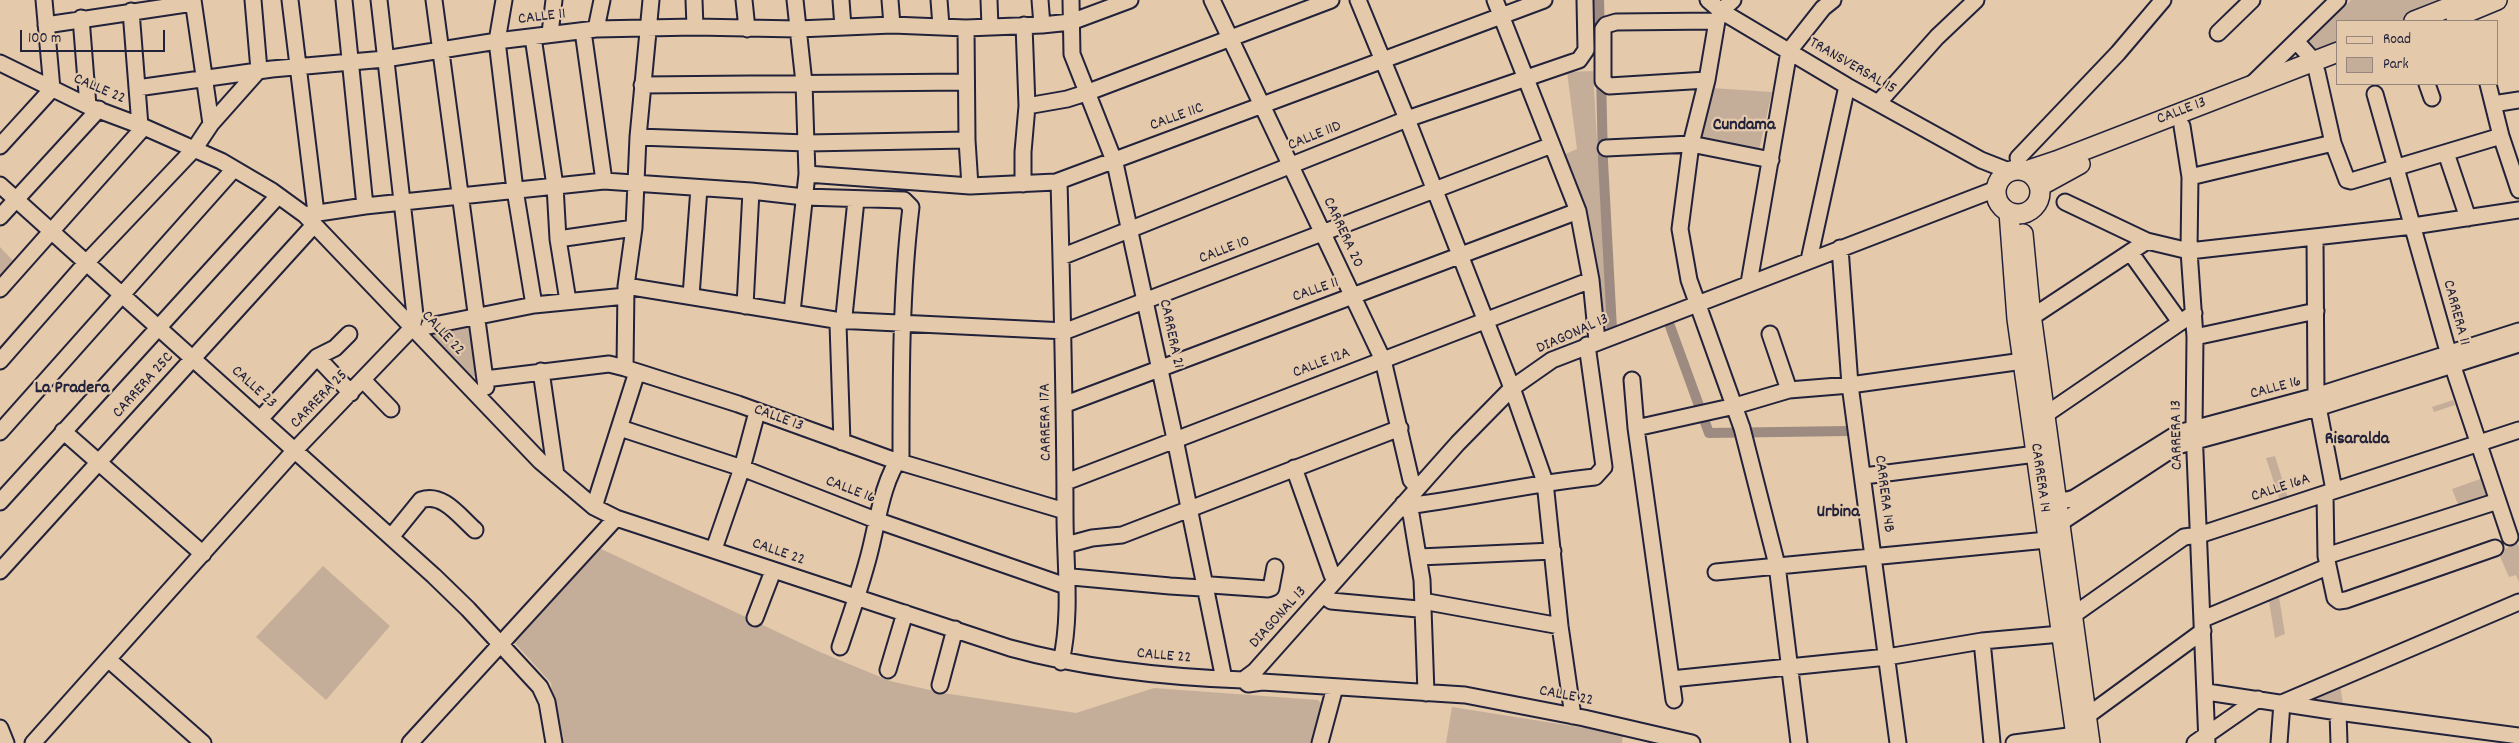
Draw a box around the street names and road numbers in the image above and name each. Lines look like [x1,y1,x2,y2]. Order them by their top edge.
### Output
street label: CALLE 11 [517,6,567,30]
street label: TRANSVERSAL 15 [1805,34,1899,100]
street label: CALLE 22 [70,70,128,110]
street label: CALLE 13 [2155,94,2209,130]
street label: CALLE 11C [1148,99,1206,137]
street label: CALLE 11D [1285,118,1345,156]
street label: CARRERA 20 [1317,195,1367,271]
street label: CALLE 10 [1197,233,1253,269]
street label: CALLE 11 [1290,274,1342,308]
street label: CARRERA 11 [2437,278,2473,348]
street label: CARRERA 21 [1153,298,1187,370]
street label: CALLE 22 [416,307,468,361]
street label: DIAGONAL 13 [1534,311,1612,359]
street label: CALLE 12A [1291,344,1353,384]
street label: CARRERA 25C [109,349,179,423]
street label: CALLE 23 [226,363,280,413]
street label: CARRERA 25 [287,367,353,433]
street label: CALLE 16 [2248,373,2304,405]
street label: CARRERA 17A [1037,383,1057,461]
street label: CARRERA 13 [2168,400,2188,470]
street label: CALLE 13 [751,401,805,437]
street label: CARRERA 14 [2025,442,2053,514]
street label: CARRERA 14B [1869,454,1897,534]
street label: CALLE 16A [2249,470,2313,508]
street label: CALLE 16 [822,473,878,509]
street label: CALLE 22 [749,535,807,571]
street label: DIAGONAL 13 [1246,583,1312,653]
street label: CALLE 22 [1136,645,1192,669]
street label: CALLE 22 [1537,682,1595,712]

